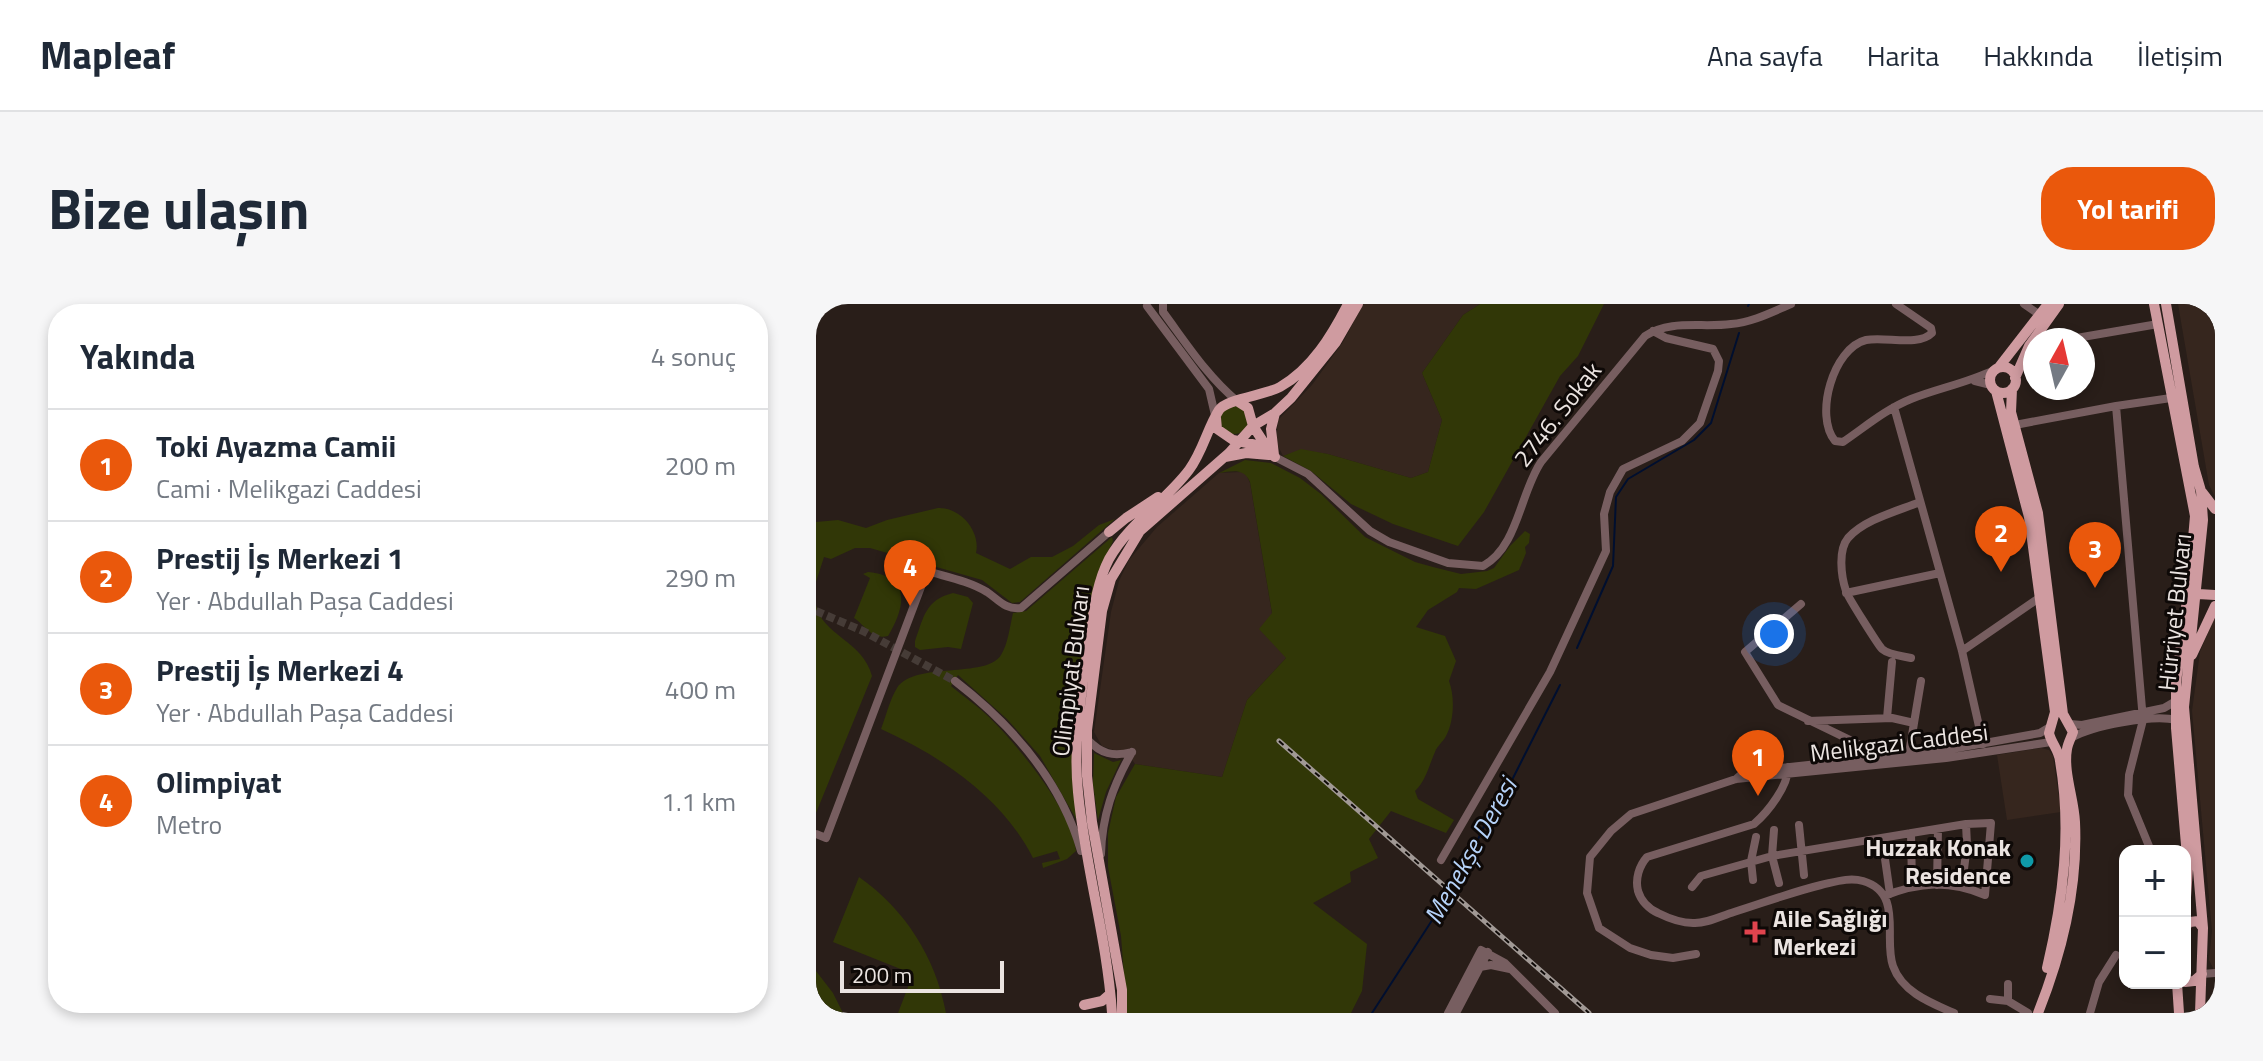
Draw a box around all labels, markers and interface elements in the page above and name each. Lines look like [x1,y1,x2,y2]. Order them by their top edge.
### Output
text: Mapleaf [40,26,175,84]
text: Ana sayfa [1707,34,1823,77]
text: Harita [1867,34,1939,77]
text: Hakkında [1983,34,2093,77]
text: İletişim [2137,34,2223,77]
text: Bize ulaşın [48,166,309,251]
button: Yol tarifi [2041,167,2215,250]
north arrow [2023,328,2095,400]
text: Yakında [80,330,195,382]
text: 4 sonuç [651,337,736,376]
street label: 2746. Sokak [1504,353,1610,474]
text: Toki Ayazma Camii [156,423,396,469]
text: 1 [99,446,113,485]
text: 200 m [665,446,736,485]
text: Cami · Melikgazi Caddesi [156,469,422,508]
pin: 2 [1975,506,2027,572]
pin: 3 [2069,522,2121,588]
street label: Hürriyet Bulvarı [2148,532,2200,692]
text: Prestij İş Merkezi 1 [156,535,404,581]
pin: 4 [884,540,936,606]
text: 2 [99,558,113,597]
text: 290 m [665,558,736,597]
text: Yer · Abdullah Paşa Caddesi [156,581,454,620]
street label: Olimpiyat Bulvarı [1042,584,1098,758]
your location [1754,614,1794,654]
text: Prestij İş Merkezi 4 [156,647,404,693]
text: 3 [99,670,113,709]
text: 400 m [665,670,736,709]
text: Yer · Abdullah Paşa Caddesi [156,693,454,732]
street label: Melikgazi Caddesi [1808,713,1990,771]
pin: 1 [1732,730,1784,796]
text: Olimpiyat [156,759,282,805]
water label: Menekşe Deresi [1414,769,1528,931]
text: 4 [99,782,113,821]
text: 1.1 km [661,782,736,821]
text: Metro [156,805,222,844]
place label: Huzzak Konak Residence [1865,829,2012,893]
map controls [2119,845,2191,989]
button: + [2119,845,2191,917]
marker: Huzzak Konak Residence [2018,852,2036,870]
place label: Aile Sağlığı Merkezi [1773,900,1887,964]
button: − [2119,917,2191,989]
marker: Aile Sağlığı Merkezi [1744,921,1766,943]
scale bar [840,957,1004,993]
text: 200 m [852,958,912,992]

